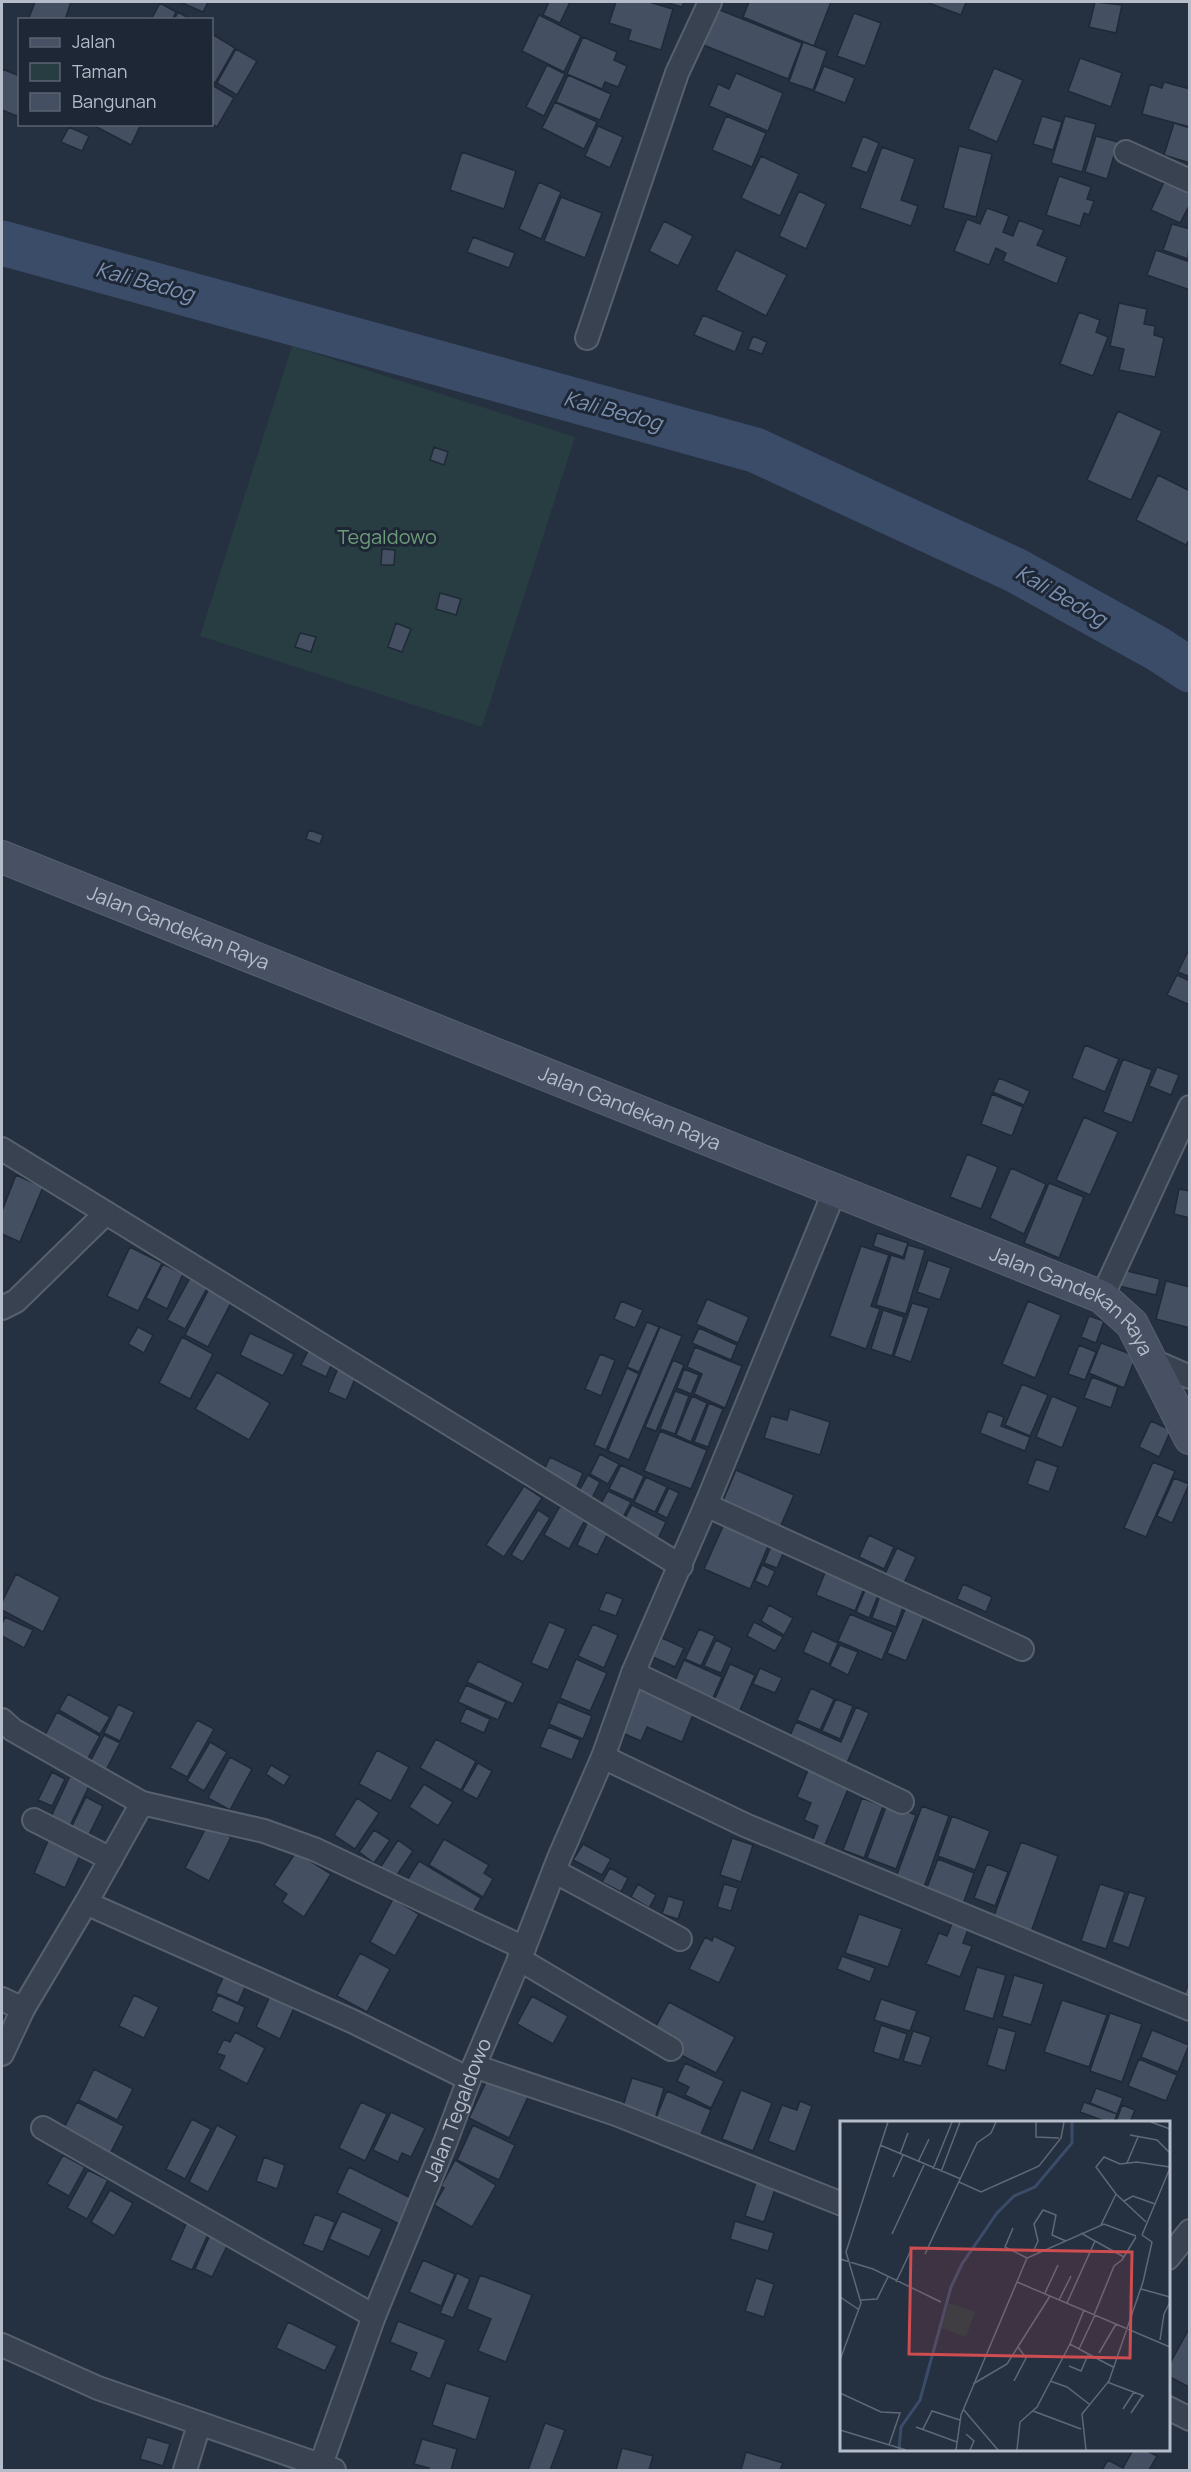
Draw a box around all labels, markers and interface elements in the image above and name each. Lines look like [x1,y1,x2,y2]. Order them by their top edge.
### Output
legend [18,18,213,126]
text: Jalan [72,29,115,53]
text: Taman [72,59,127,83]
text: Bangunan [72,89,156,113]
water label: Kali Bedog [93,254,199,308]
water label: Kali Bedog [561,383,667,437]
park label: Tegaldowo [337,523,437,550]
water label: Kali Bedog [1011,558,1113,633]
street label: Jalan Gandekan Raya [83,879,274,976]
street label: Jalan Gandekan Raya [535,1059,725,1156]
street label: Jalan Gandekan Raya [986,1240,1160,1360]
street label: Jalan Tegaldowo [417,2034,497,2185]
inset map [840,2121,1170,2451]

